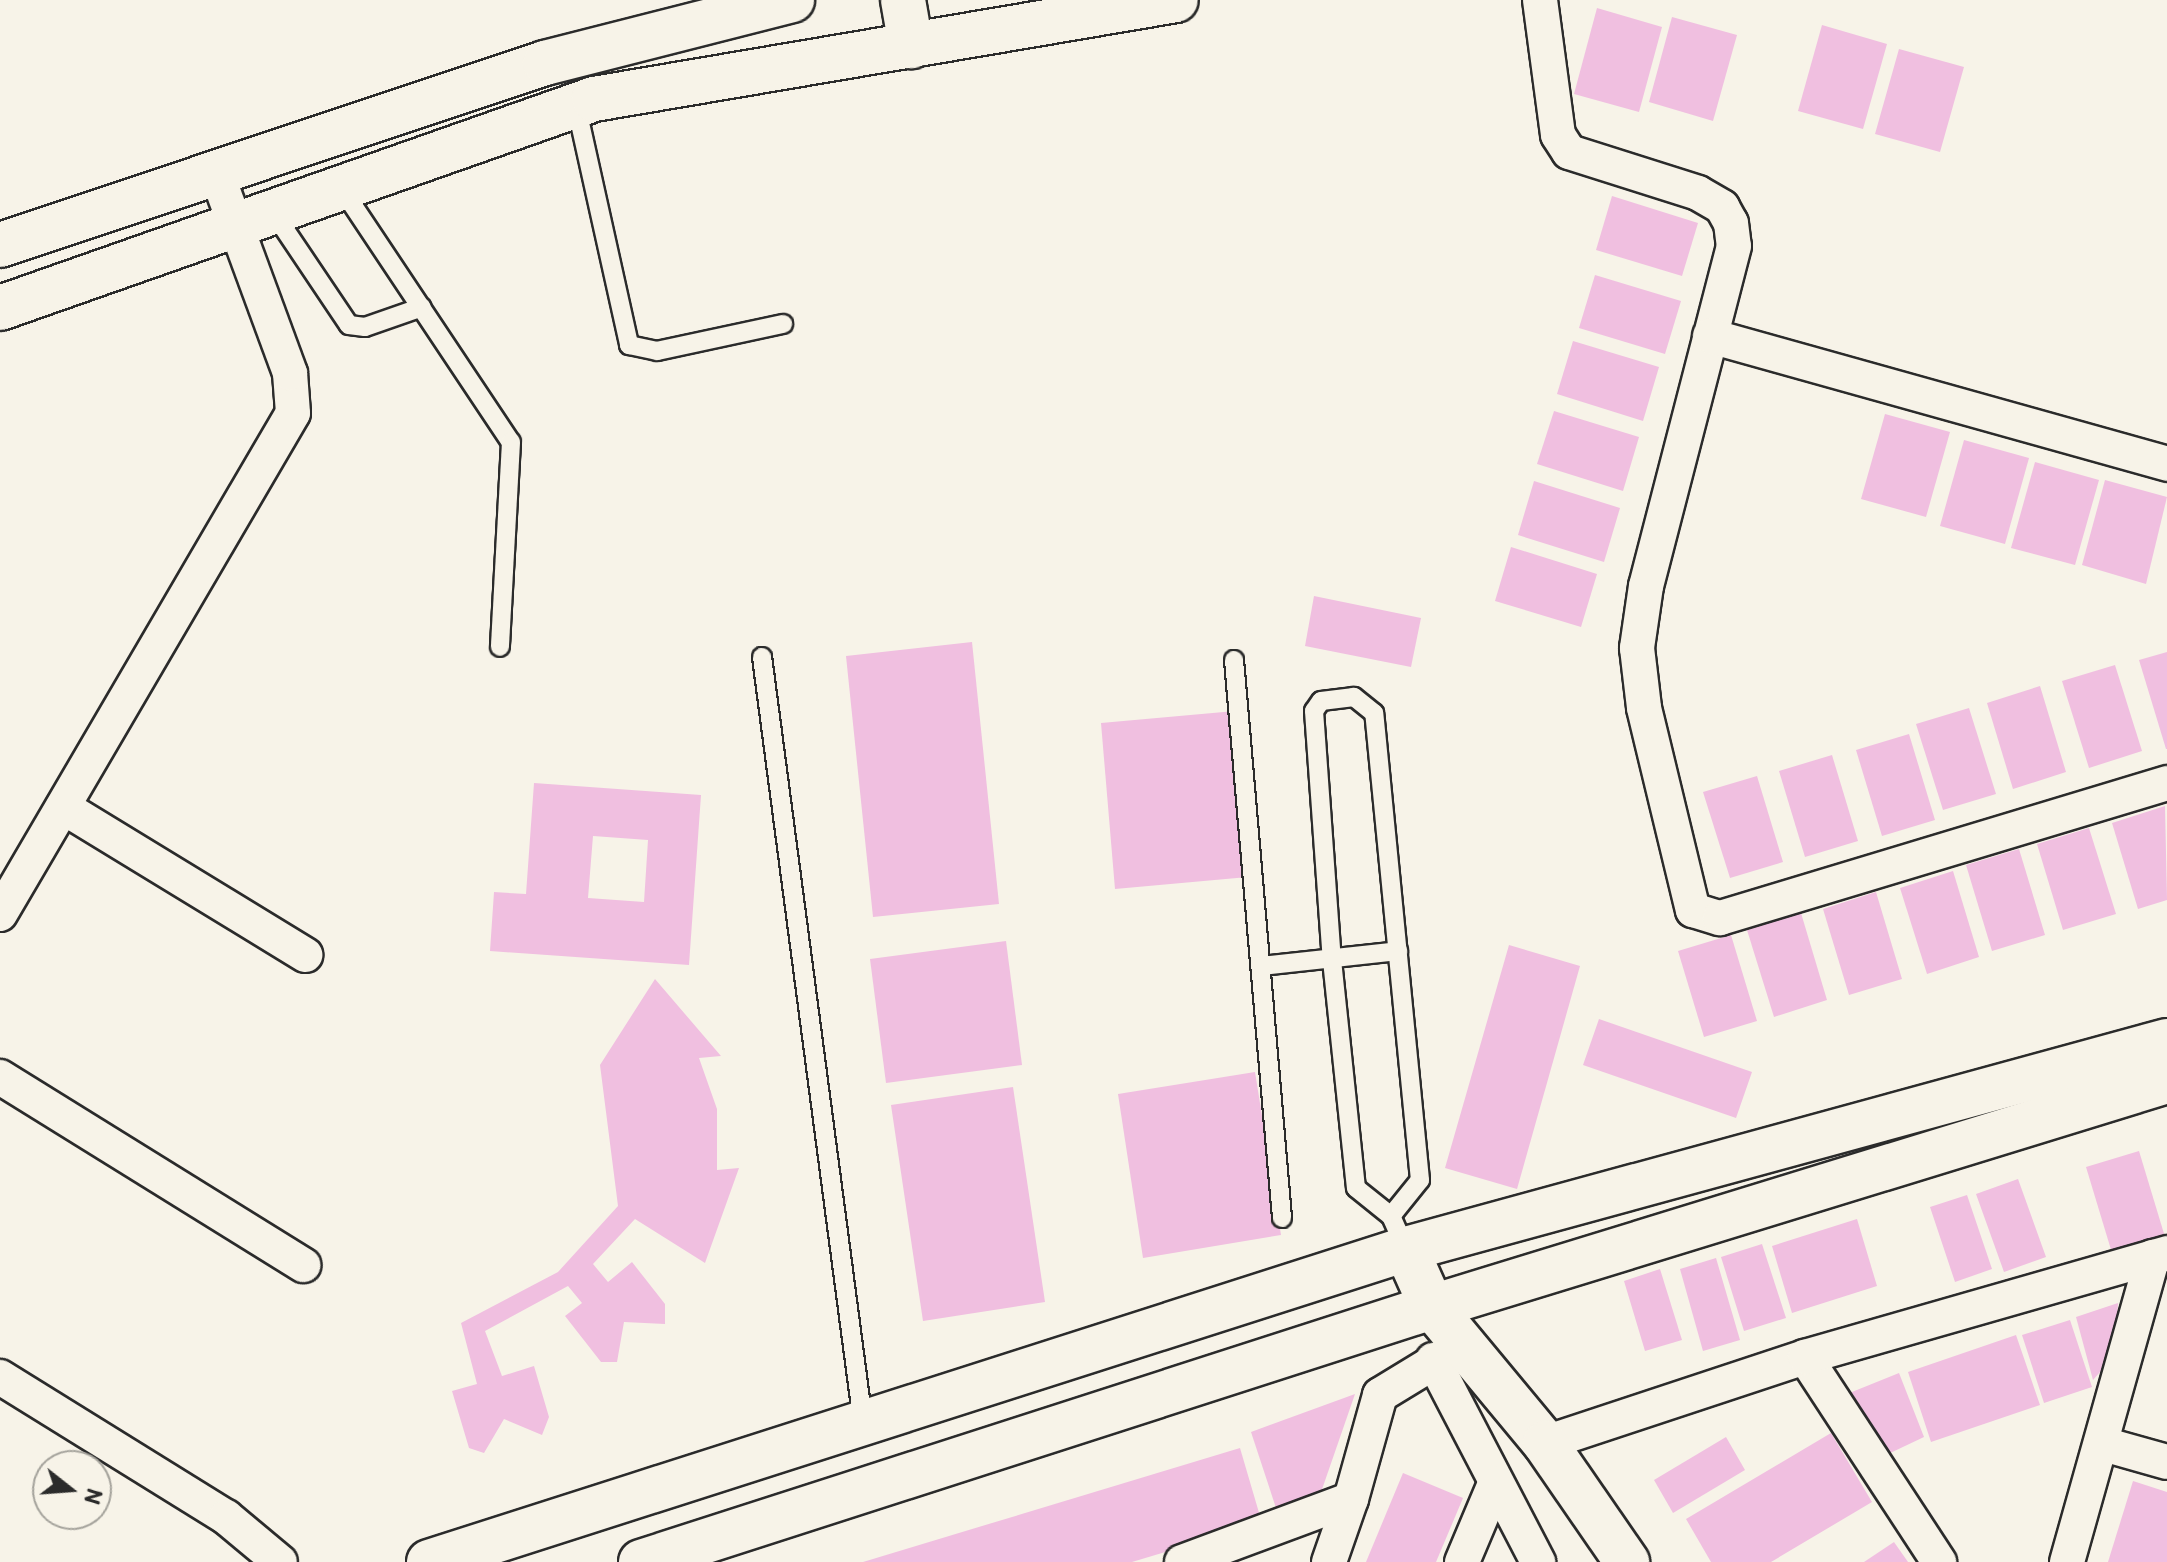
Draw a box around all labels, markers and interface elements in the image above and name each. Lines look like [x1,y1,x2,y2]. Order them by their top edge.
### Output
north arrow [32,1450,112,1530]
text: N [78,1486,109,1508]

